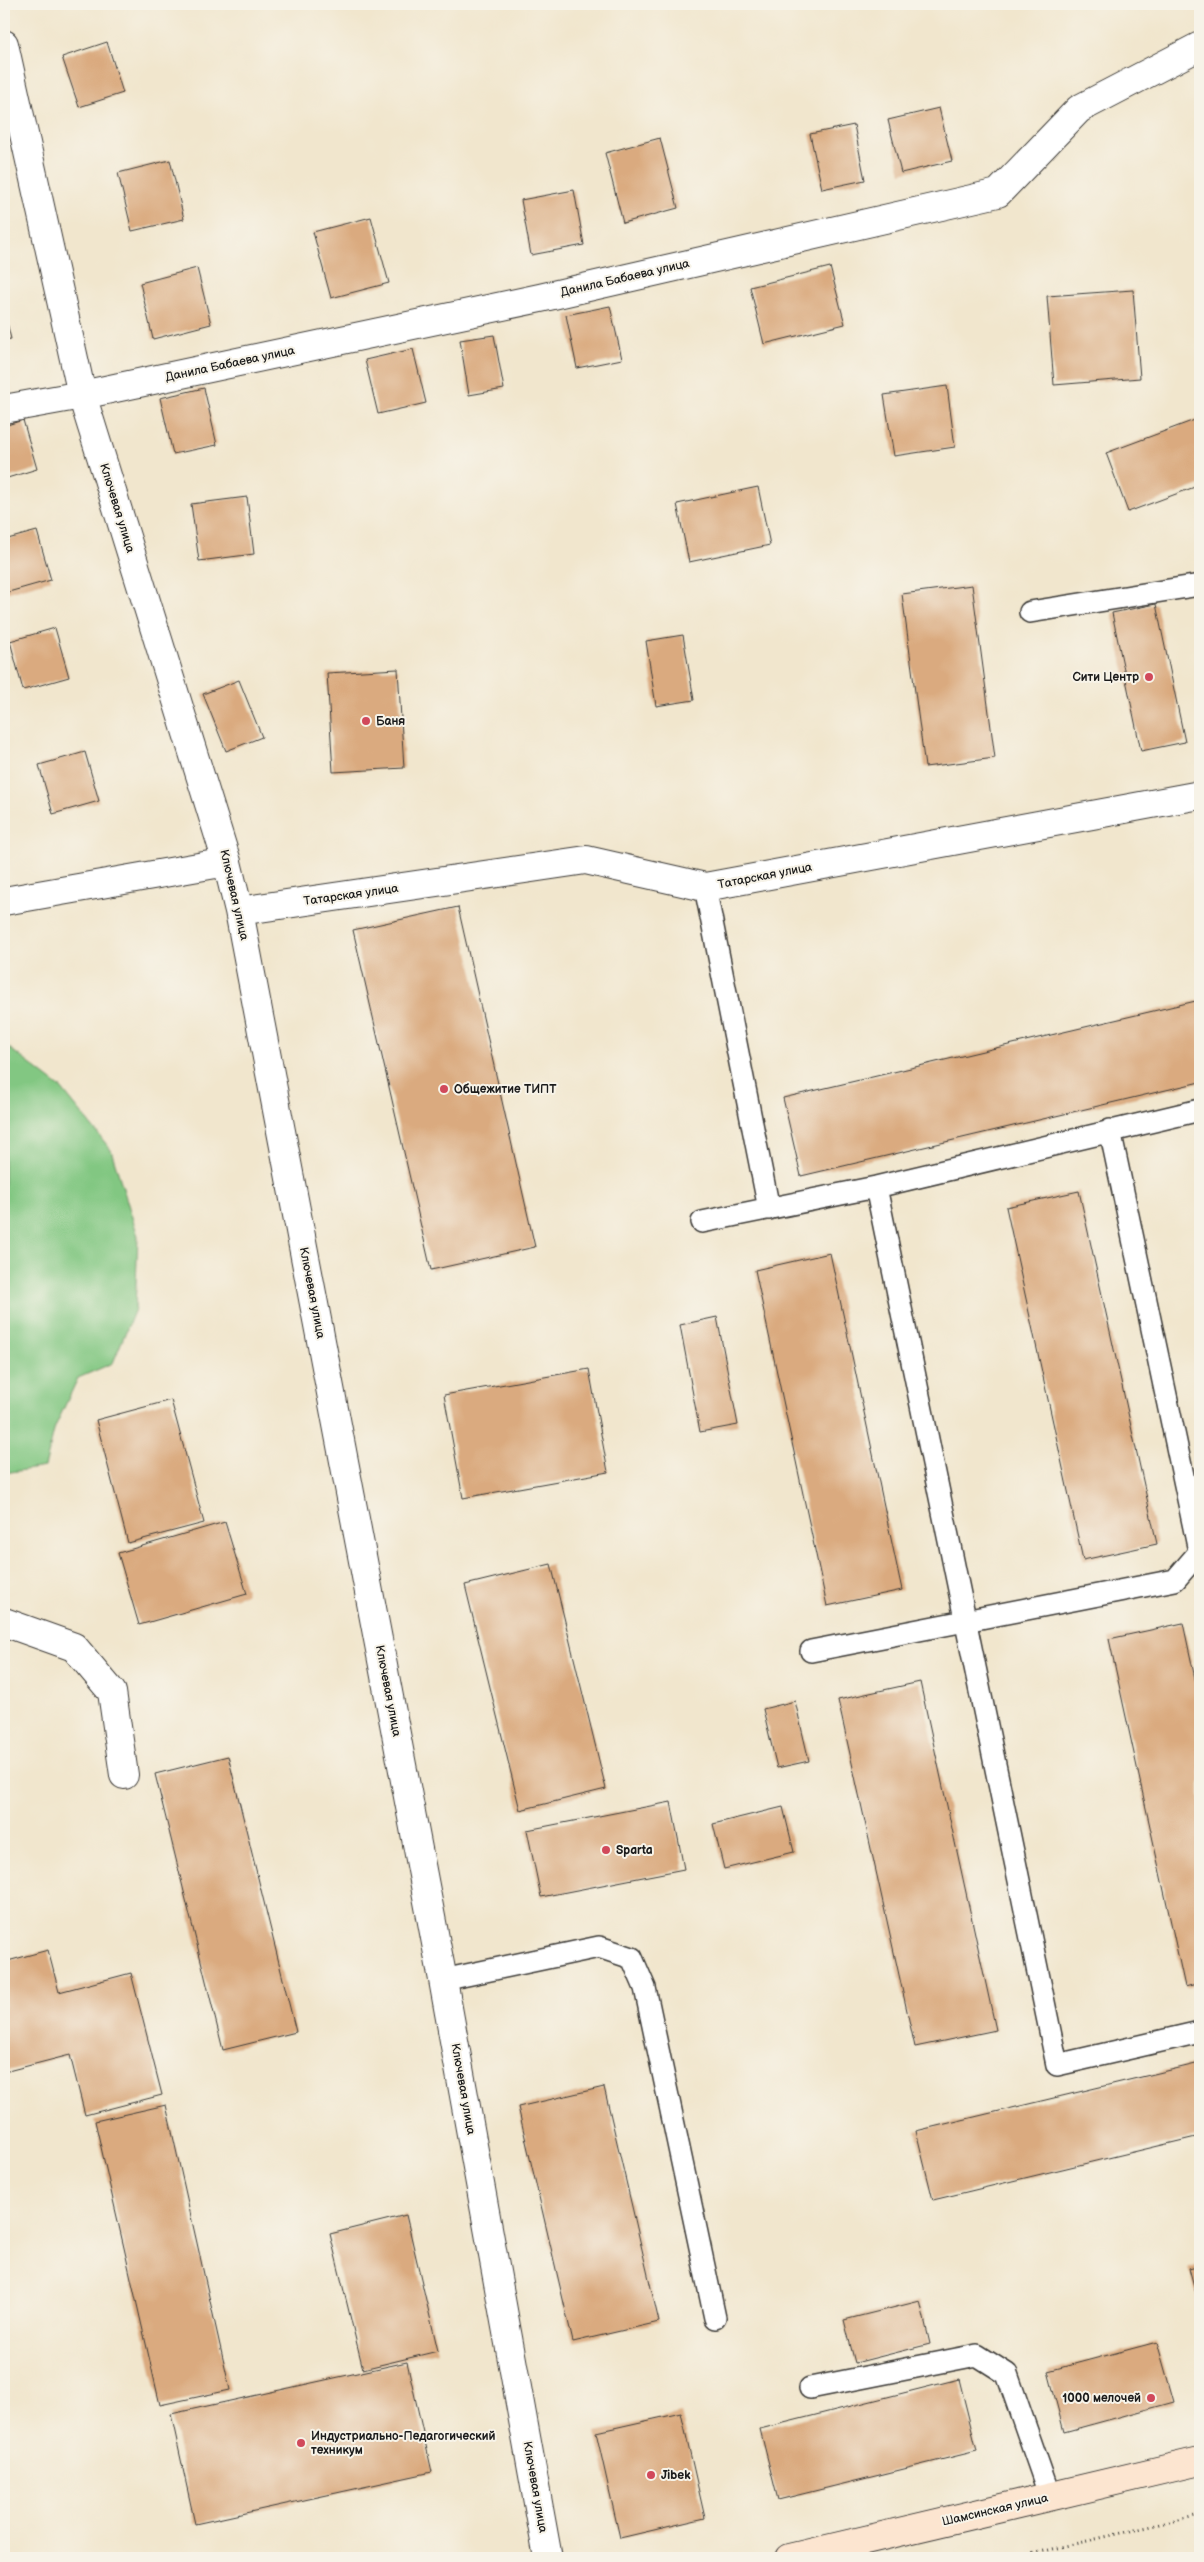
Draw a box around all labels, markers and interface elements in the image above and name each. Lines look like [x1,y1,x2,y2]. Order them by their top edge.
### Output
street label: Данила Бабаева улица [559,256,691,300]
street label: Данила Бабаева улица [164,343,296,385]
street label: Ключевая улица [96,461,138,555]
place label: Сити Центр [1072,670,1139,685]
marker: Сити Центр [1143,671,1155,683]
place label: Баня [376,714,405,729]
marker: Баня [360,715,372,727]
street label: Ключевая улица [216,848,252,942]
street label: Татарская улица [717,860,813,892]
street label: Татарская улица [303,881,399,909]
place label: Общежитие ТИПТ [454,1082,557,1097]
marker: Общежитие ТИПТ [438,1083,450,1095]
street label: Ключевая улица [296,1246,328,1340]
street label: Ключевая улица [372,1644,404,1738]
place label: Sparta [616,1843,653,1858]
marker: Sparta [600,1844,612,1856]
street label: Ключевая улица [448,2042,478,2136]
place label: 1000 мелочей [1062,2391,1141,2406]
marker: 1000 мелочей [1145,2392,1157,2404]
place label: Индустриально-Педагогический техникум [311,2429,496,2458]
marker: Индустриально-Педагогический техникум [295,2437,307,2449]
street label: Ключевая улица [520,2440,550,2534]
place label: Jibek [661,2468,691,2483]
marker: Jibek [645,2469,657,2481]
street label: Шамсинская улица [941,2491,1049,2529]

